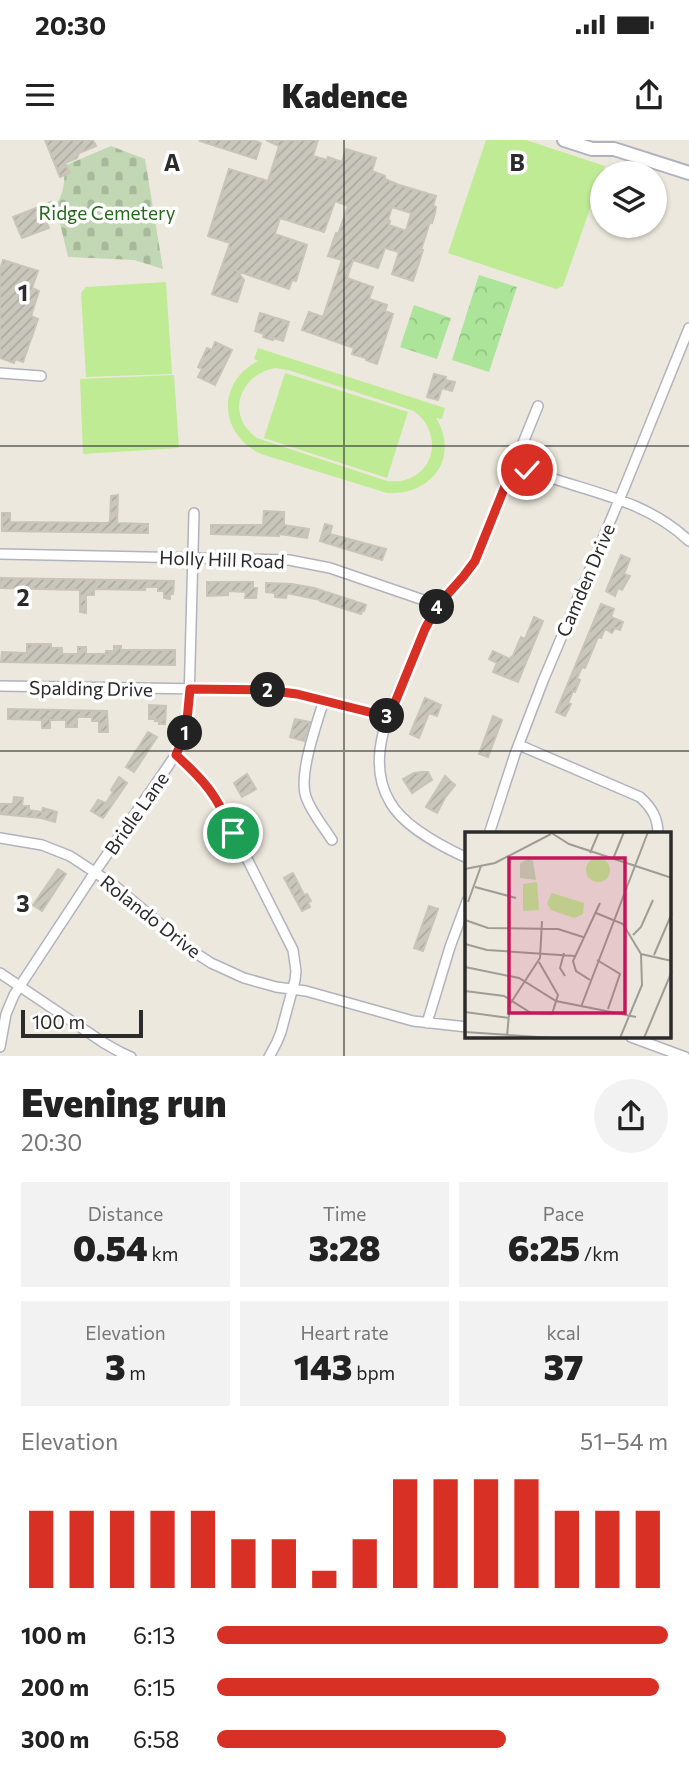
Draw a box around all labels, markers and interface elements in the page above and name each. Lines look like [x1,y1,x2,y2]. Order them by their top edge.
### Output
text: 20:30 [35,9,106,40]
text: Kadence [281,75,408,115]
icon: menu [21,76,59,114]
icon: share [630,76,668,114]
text: A [164,148,181,176]
text: B [509,148,525,176]
map controls [590,161,667,238]
button: layers [590,161,667,238]
park label: Ridge Cemetery [39,201,176,224]
text: 1 [18,278,28,306]
pin [497,440,557,500]
icon: check [508,451,546,489]
street label: Camden Drive [551,520,619,640]
street label: Holly Hill Road [159,545,285,573]
text: 2 [16,583,30,611]
pin: 4 [420,589,454,624]
text: 4 [431,595,442,618]
pin: 2 [250,672,286,708]
street label: Spalding Drive [29,675,153,701]
text: 2 [262,678,273,701]
pin: 3 [370,698,404,734]
text: 3 [381,704,392,727]
pin: 1 [168,716,202,750]
text: 1 [180,721,189,744]
street label: Bridle Lane [99,767,173,859]
pin [203,803,263,863]
icon: arrive [214,814,252,852]
inset map [465,832,672,1039]
street label: Rolando Drive [96,870,206,962]
text: 3 [16,889,30,917]
scale bar [21,1007,144,1039]
text: 100 m [32,1010,85,1033]
text: Evening run [21,1078,227,1125]
button: share [594,1079,668,1153]
text: 20:30 [21,1128,82,1156]
text: Distance [88,1202,163,1225]
text: Time [323,1202,366,1225]
text: Pace [543,1202,584,1225]
text: 0.54 [73,1225,148,1268]
text: 3:28 [308,1225,381,1268]
text: 6:25 [508,1225,580,1268]
text: km [148,1242,178,1265]
text: /km [580,1242,619,1265]
text: Elevation [85,1321,166,1344]
text: Heart rate [300,1321,389,1344]
text: kcal [546,1321,581,1344]
text: 3 [105,1344,126,1387]
text: 143 [294,1344,353,1387]
text: 37 [544,1344,583,1387]
text: m [126,1361,146,1384]
text: bpm [353,1361,395,1384]
text: Elevation [21,1427,118,1455]
text: 51–54 m [580,1427,668,1455]
text: 100 m [21,1621,86,1649]
text: 6:13 [133,1621,175,1649]
text: 200 m [21,1673,89,1701]
text: 6:15 [133,1673,175,1701]
text: 300 m [21,1725,89,1753]
text: 6:58 [133,1725,180,1753]

